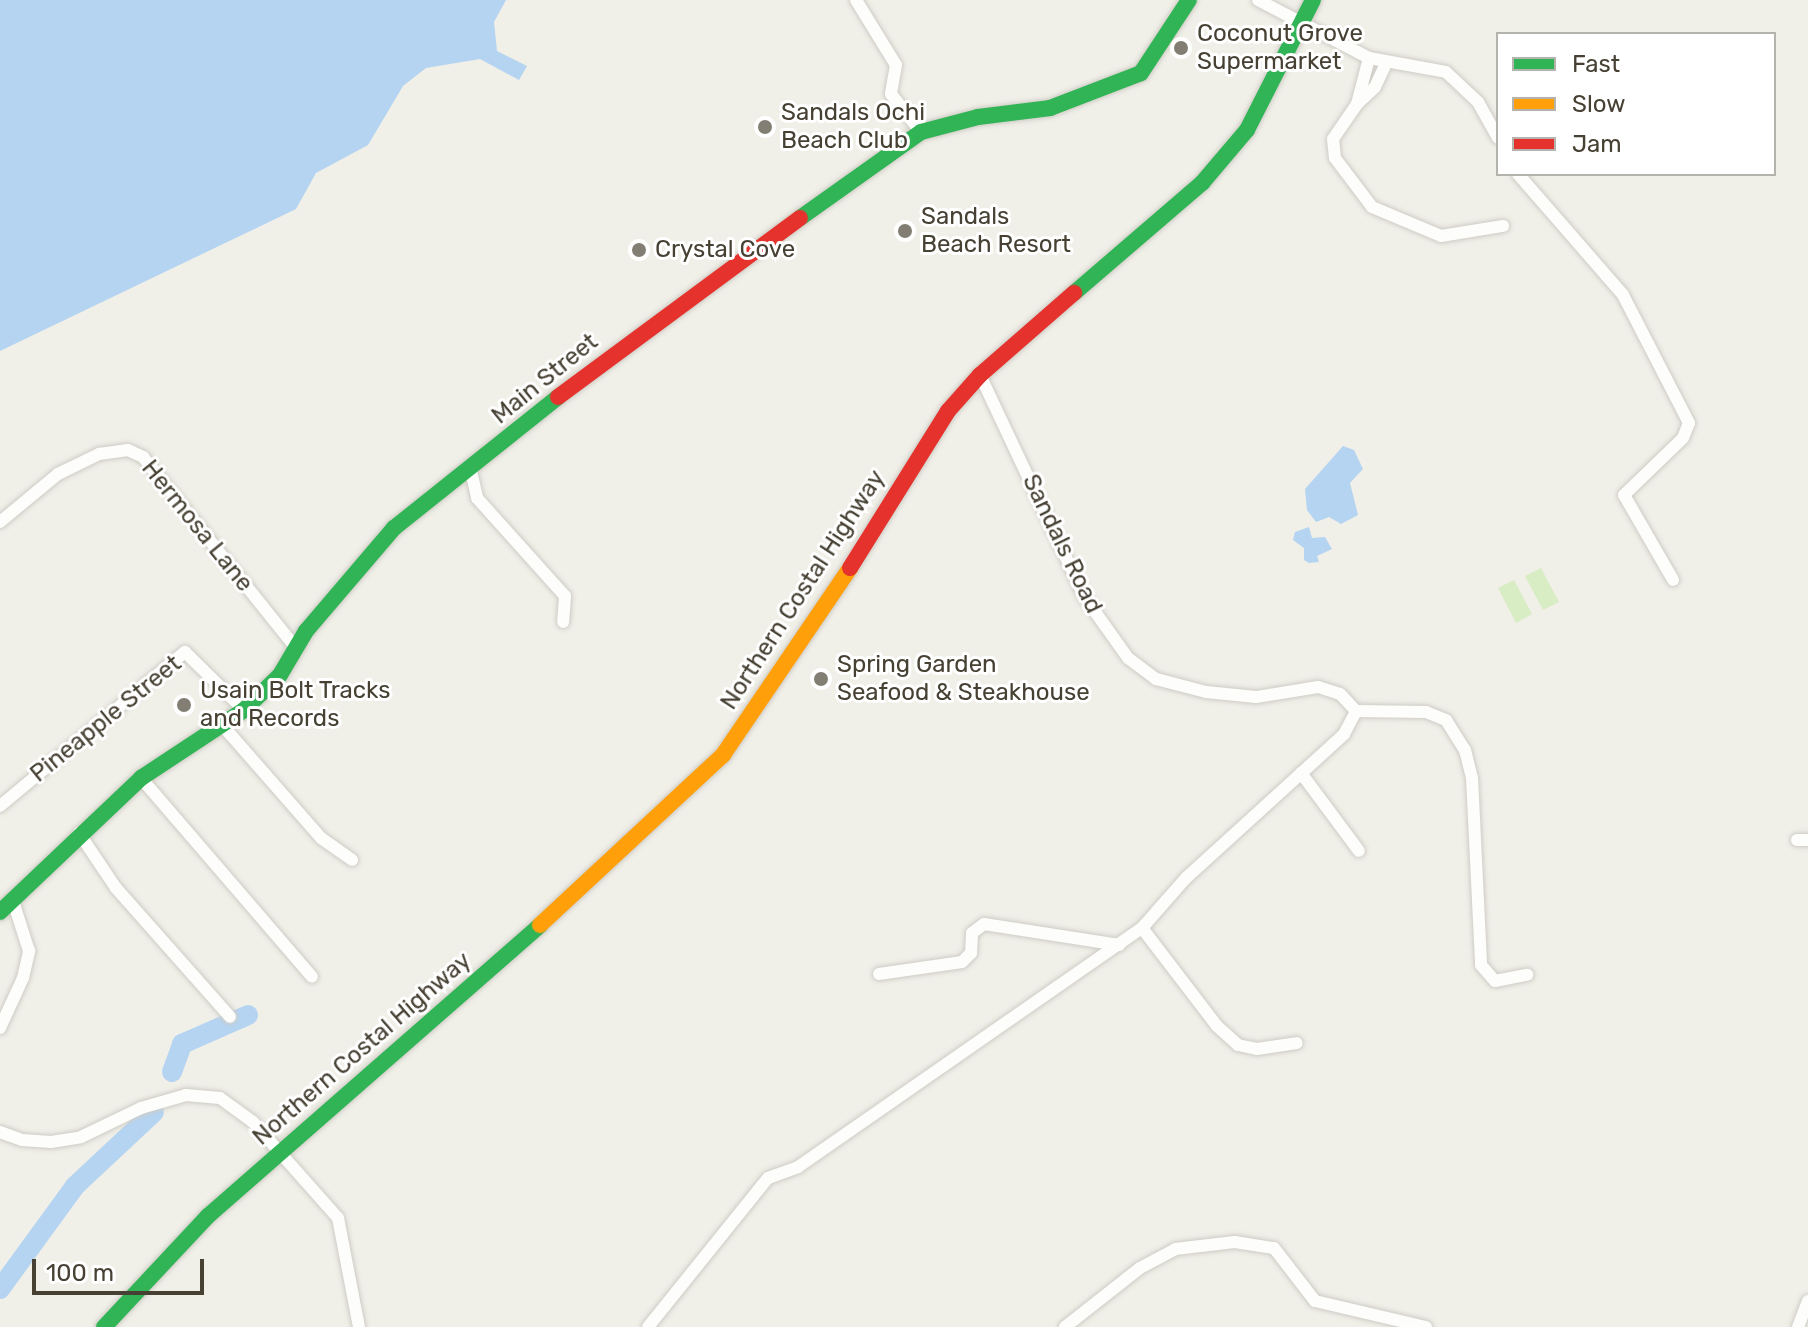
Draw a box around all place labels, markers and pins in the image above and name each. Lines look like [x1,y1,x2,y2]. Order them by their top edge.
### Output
place label: Coconut Grove Supermarket [1197,20,1363,76]
marker: Coconut Grove Supermarket [1172,39,1190,57]
place label: Sandals Ochi Beach Club [781,99,925,155]
marker: Sandals Ochi Beach Club [756,118,774,136]
place label: Sandals Beach Resort [921,203,1071,259]
marker: Sandals Beach Resort [896,222,914,240]
place label: Crystal Cove [655,236,795,264]
marker: Crystal Cove [630,241,648,259]
place label: Spring Garden Seafood & Steakhouse [837,651,1090,707]
marker: Spring Garden Seafood & Steakhouse [812,670,830,688]
place label: Usain Bolt Tracks and Records [200,677,391,733]
marker: Usain Bolt Tracks and Records [175,696,193,714]

